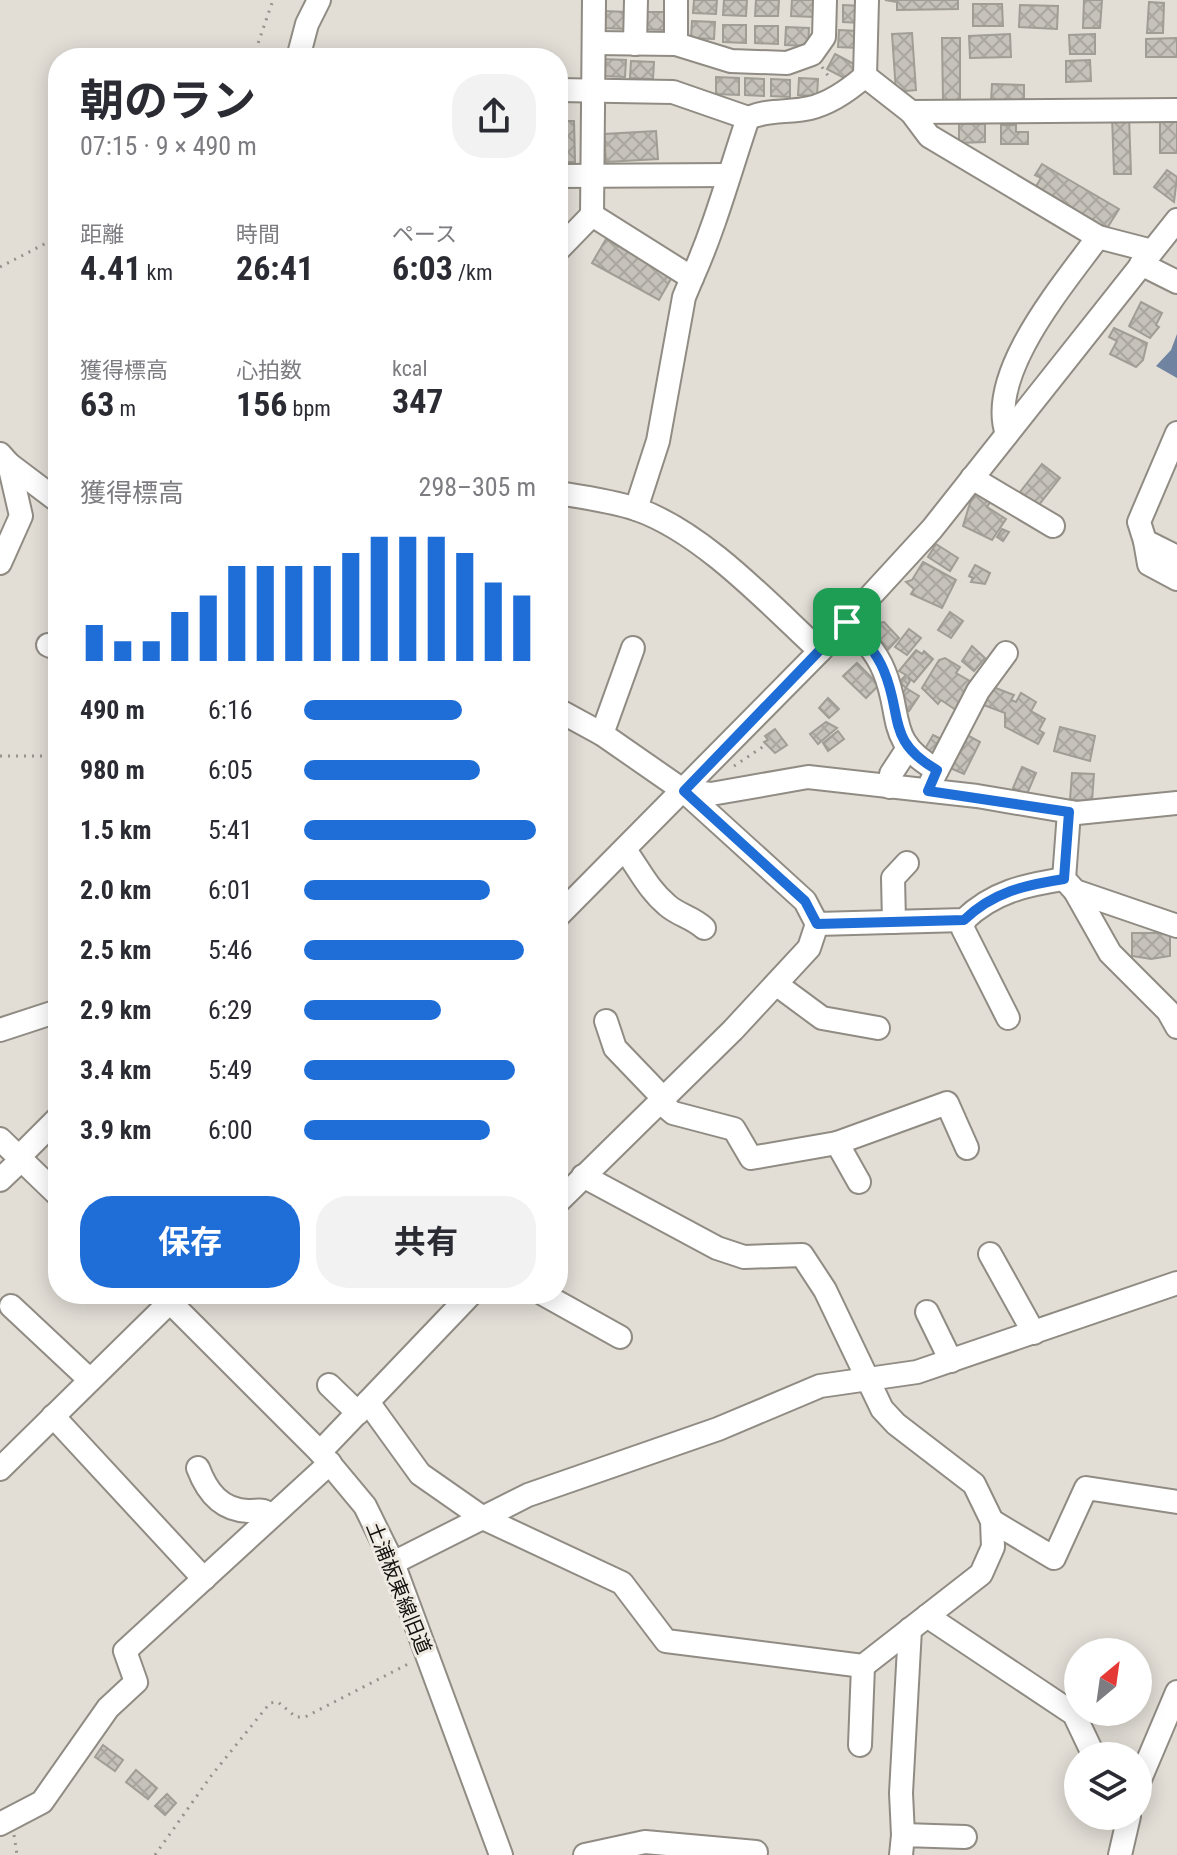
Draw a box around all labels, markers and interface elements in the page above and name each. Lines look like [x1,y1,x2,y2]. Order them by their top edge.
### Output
button: share [452,74,536,158]
text: 朝のラン [80,75,256,127]
text: 07:15 · 9 × 490 m [80,131,257,161]
text: 距離 [80,222,124,247]
text: 時間 [236,222,280,247]
text: ペース [392,222,457,247]
text: 4.41 [80,248,141,288]
text: 26:41 [236,248,314,288]
text: 6:03 [392,248,453,288]
text: km [141,260,173,285]
text: /km [453,260,493,285]
text: kcal [392,356,427,381]
text: 獲得標高 [80,358,168,383]
text: 心拍数 [236,358,302,383]
text: 347 [392,381,444,421]
text: 63 [80,384,114,424]
text: 156 [236,384,288,424]
text: m [114,396,136,421]
text: bpm [288,396,331,421]
text: 298–305 m [419,472,536,502]
text: 獲得標高 [80,478,184,508]
pin [813,588,881,656]
icon: arrive [825,600,869,644]
text: 490 m [80,695,145,725]
text: 6:16 [208,695,253,725]
text: 980 m [80,755,145,785]
text: 6:05 [208,755,253,785]
text: 1.5 km [80,815,152,845]
text: 5:41 [208,815,253,845]
text: 2.0 km [80,875,152,905]
text: 6:01 [208,875,253,905]
text: 2.5 km [80,935,152,965]
text: 5:46 [208,935,253,965]
text: 2.9 km [80,995,152,1025]
text: 6:29 [208,995,253,1025]
text: 3.4 km [80,1055,152,1085]
text: 5:49 [208,1055,253,1085]
text: 3.9 km [80,1115,152,1145]
text: 6:00 [208,1115,253,1145]
button: 保存 [80,1196,300,1288]
button: 共有 [316,1196,536,1288]
street label: 土浦板東線旧道 [362,1519,436,1657]
north arrow [1064,1638,1152,1726]
map controls [1064,1638,1152,1830]
button: layers [1064,1742,1152,1830]

